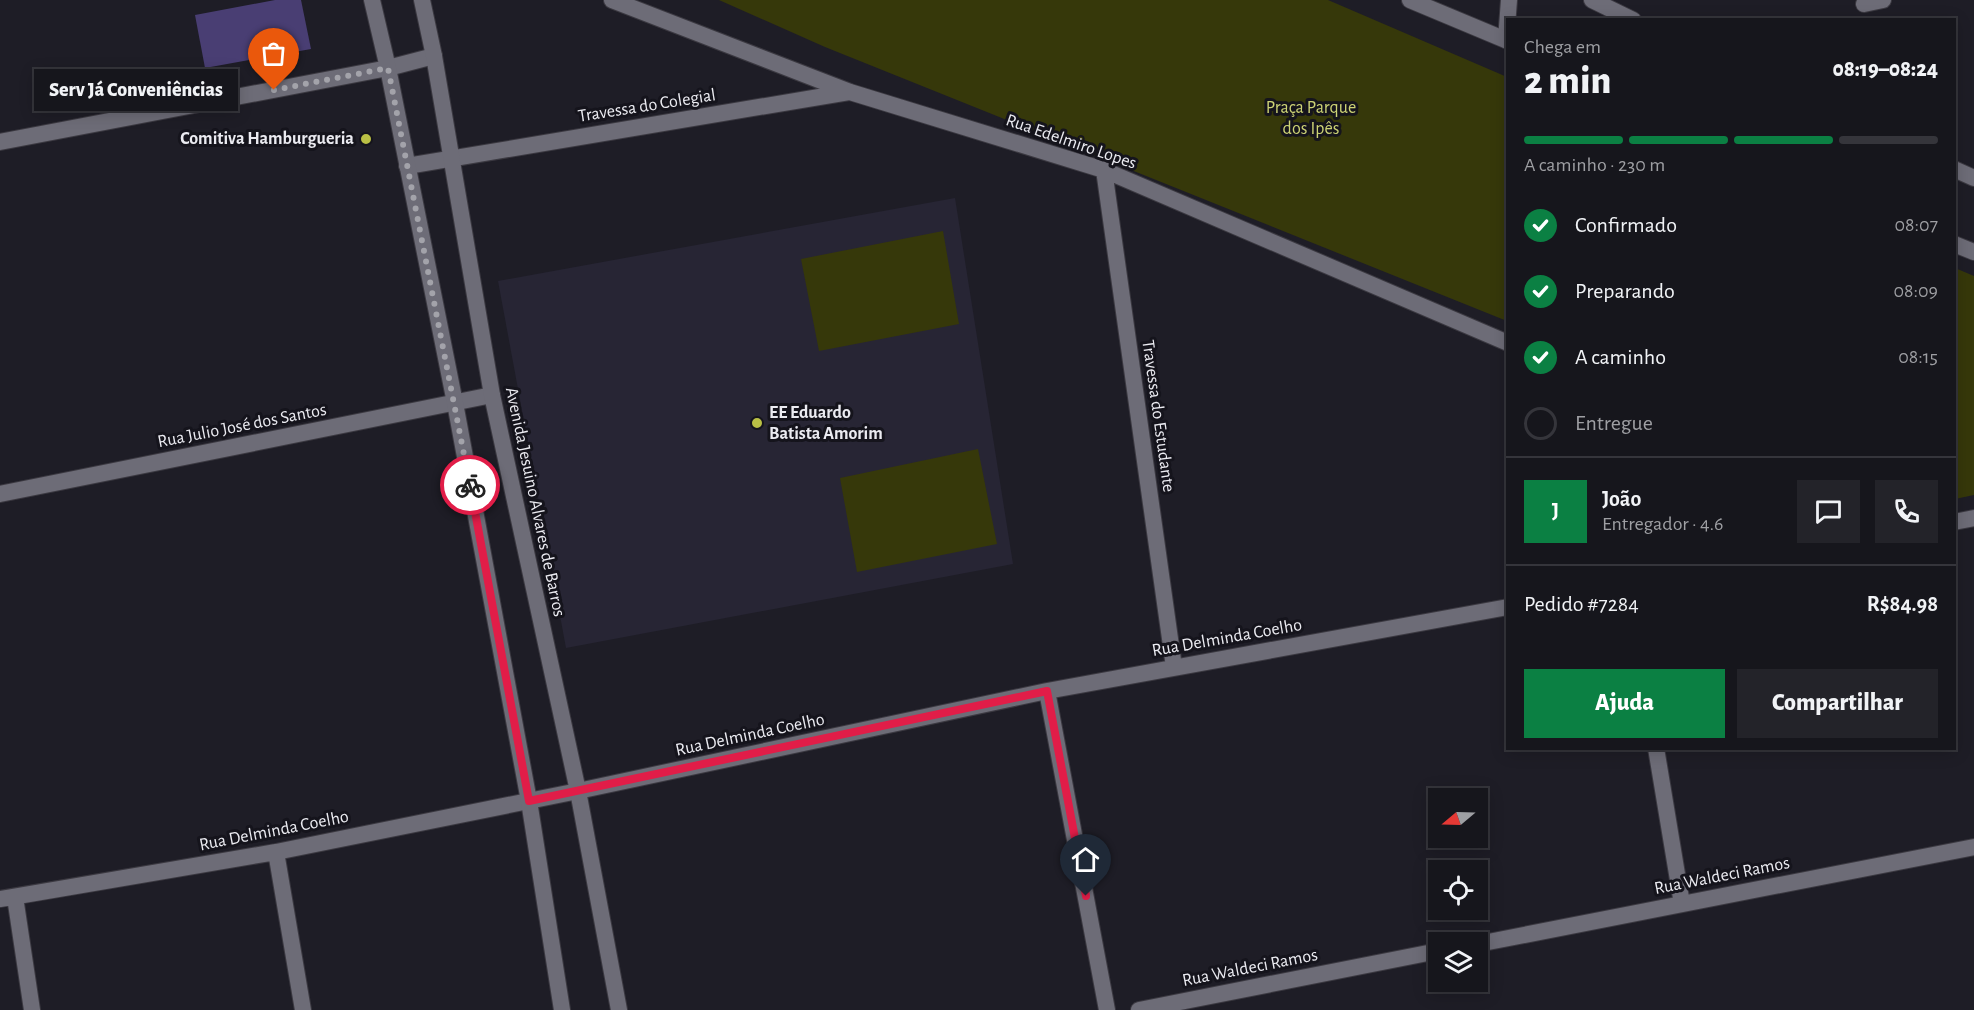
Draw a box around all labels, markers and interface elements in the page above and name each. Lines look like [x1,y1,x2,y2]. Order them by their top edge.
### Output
pin [248,28,299,90]
icon: bag [257,37,290,70]
text: Chega em [1524,37,1601,57]
text: 08:19–08:24 [1832,58,1938,80]
text: 2 min [1524,62,1611,101]
callout: Serv Já Conveniências [34,69,238,111]
text: Serv Já Conveniências [49,80,223,100]
street label: Travessa do Colegial [577,86,717,126]
park label: Praça Parque dos Ipês [1266,99,1356,138]
street label: Rua Edelmiro Lopes [1003,111,1139,173]
place label: Comitiva Hamburgueria [180,130,354,148]
marker: Comitiva Hamburgueria [359,132,373,146]
text: A caminho · 230 m [1524,155,1665,175]
icon: check [1524,209,1557,242]
text: Confirmado [1575,214,1677,236]
text: 08:07 [1894,215,1938,235]
icon: check [1524,275,1557,308]
text: Preparando [1575,280,1675,302]
text: 08:09 [1893,281,1938,301]
street label: Travessa do Estudante [1138,339,1178,493]
icon: check [1524,341,1557,374]
text: A caminho [1575,346,1666,368]
text: 08:15 [1898,347,1938,367]
street label: Avenida Jesuino Alvares de Barros [502,386,568,618]
street label: Rua Julio José dos Santos [156,401,328,451]
place label: EE Eduardo Batista Amorim [769,404,883,443]
text: Entregue [1575,412,1653,434]
marker: EE Eduardo Batista Amorim [750,416,764,430]
courier [440,455,500,515]
icon: bike [454,469,487,502]
button: chat [1797,480,1860,543]
button: phone [1875,480,1938,543]
text: João [1602,488,1641,510]
text: J [1552,500,1559,522]
text: Entregador · 4.6 [1602,514,1724,534]
text: Pedido #7284 [1524,593,1639,615]
text: R$84.98 [1867,593,1938,615]
street label: Rua Delminda Coelho [1151,616,1304,660]
button: Ajuda [1524,669,1725,738]
button: Compartilhar [1737,669,1938,738]
street label: Rua Delminda Coelho [674,710,826,760]
north arrow [1428,788,1488,848]
map controls [1428,788,1488,992]
street label: Rua Delminda Coelho [198,808,350,854]
pin [1060,834,1111,896]
icon: home [1069,843,1102,876]
street label: Rua Waldeci Ramos [1653,854,1791,898]
button: locate [1428,860,1488,920]
button: layers [1428,932,1488,992]
street label: Rua Waldeci Ramos [1181,946,1319,990]

